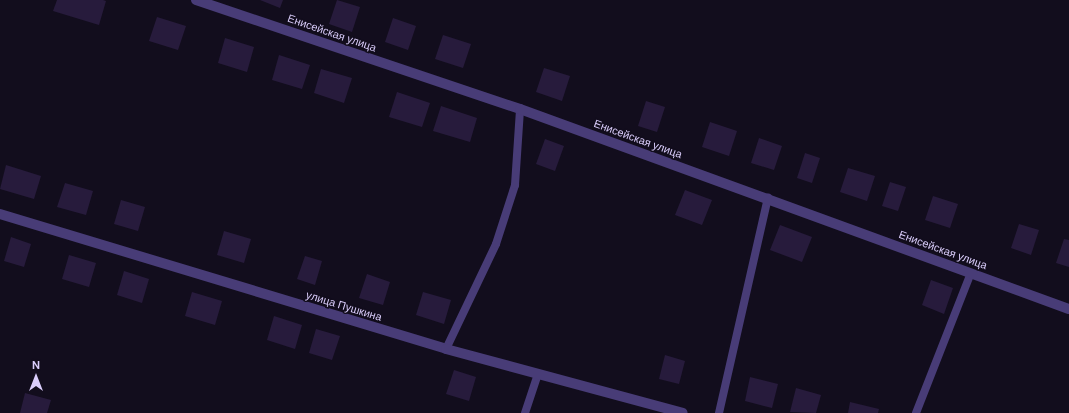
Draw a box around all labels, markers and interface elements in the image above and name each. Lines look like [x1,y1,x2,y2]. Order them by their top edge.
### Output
street label: Енисейская улица [286,12,378,54]
street label: Енисейская улица [592,117,684,161]
street label: Енисейская улица [897,228,989,272]
street label: улица Пушкина [305,288,383,324]
north arrow [16,357,56,397]
text: N [32,358,40,372]

